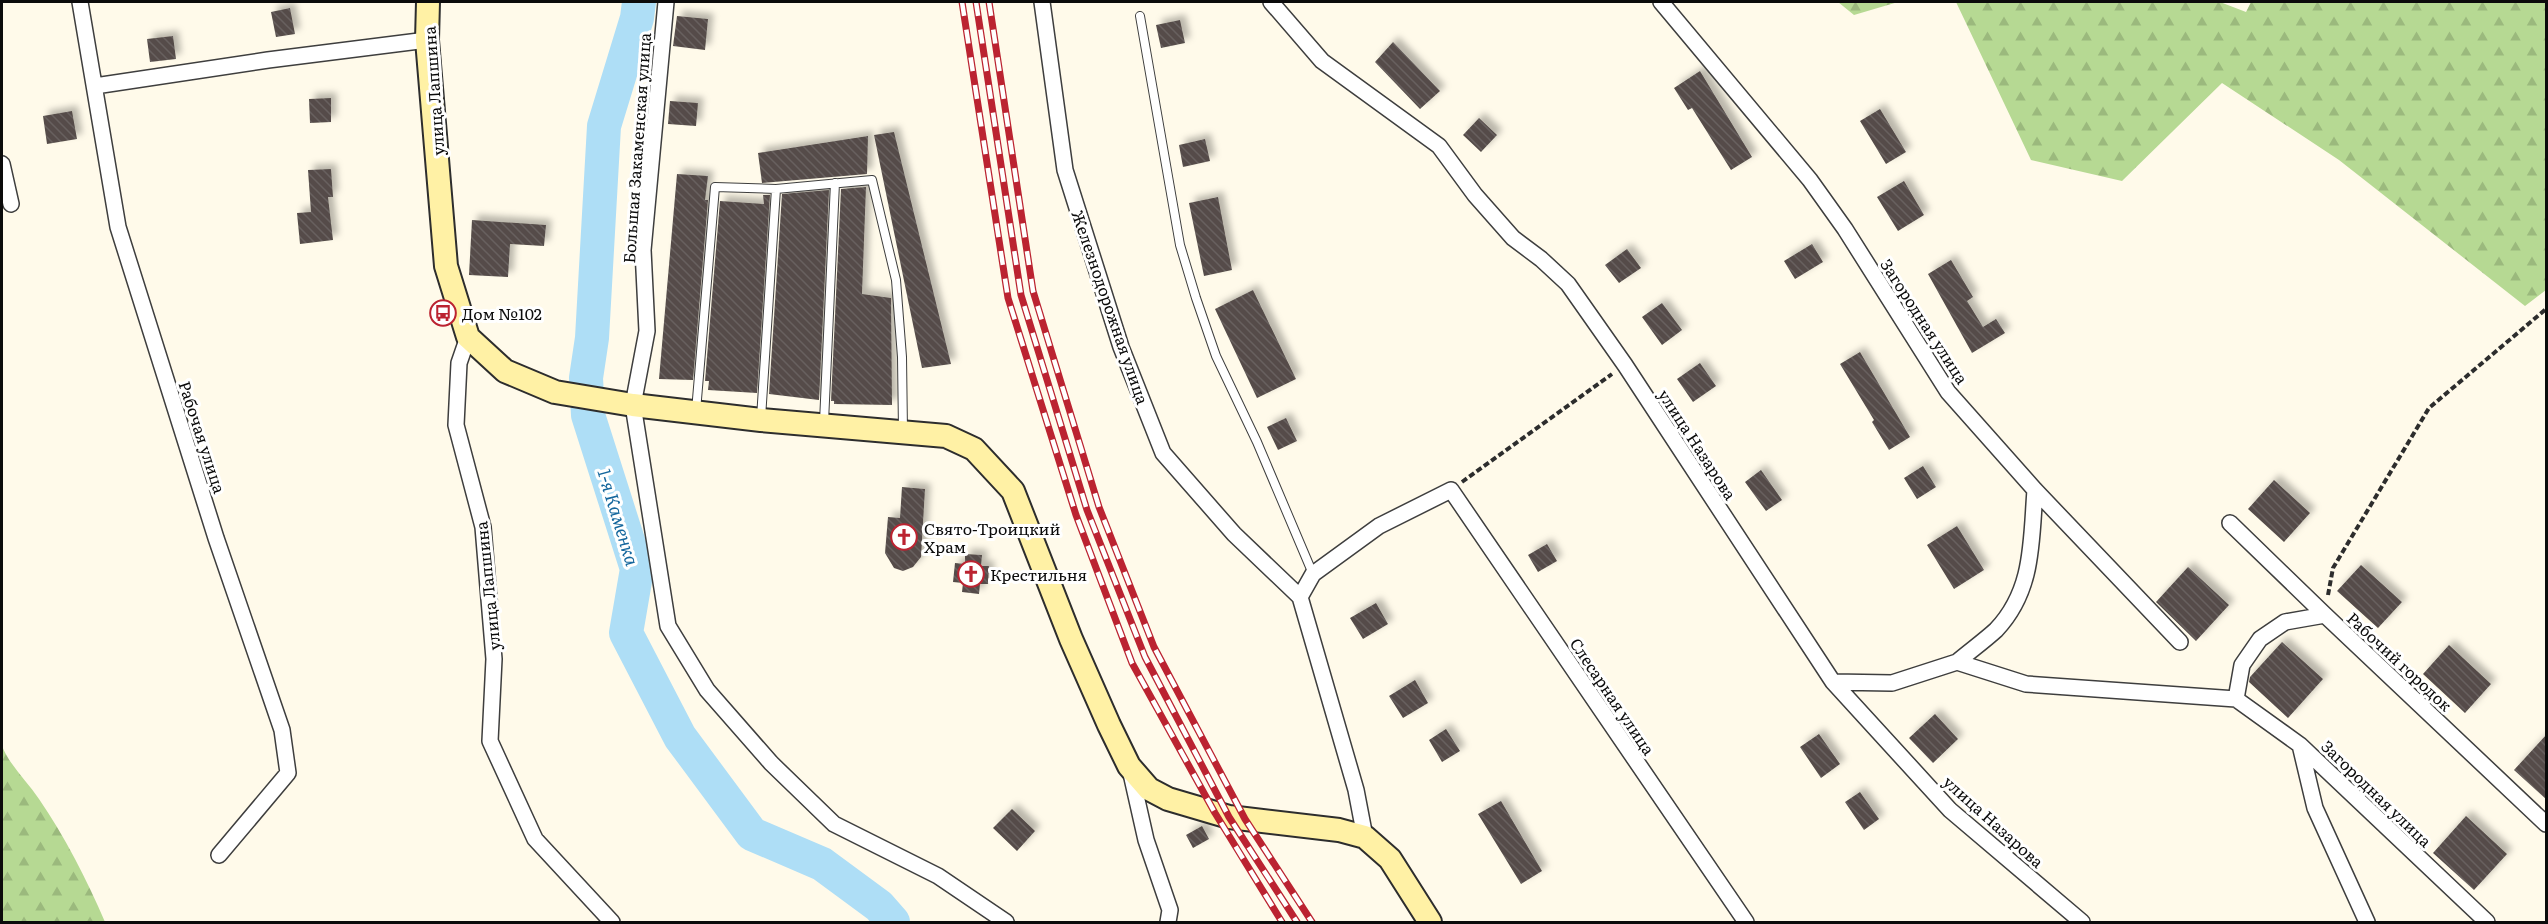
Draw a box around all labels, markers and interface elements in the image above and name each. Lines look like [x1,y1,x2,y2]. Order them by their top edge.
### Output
street label: улица Лапшина [416,25,449,157]
street label: Большая Закаменская улица [616,31,656,264]
street label: Железнодорожная улица [1066,207,1156,408]
street label: Загородная улица [1875,254,1975,389]
bus stop icon: Дом №102 [428,298,458,328]
place label: Дом №102 [462,301,542,325]
street label: Рабочая улица [174,378,233,497]
street label: улица Назарова [1653,384,1743,504]
water label: 1-я Каменка [591,465,647,570]
place label: Свято-Троицкий Храм [924,516,1061,558]
street label: улица Лапшина [468,520,506,652]
church icon: Свято-Троицкий Храм [889,522,919,552]
church icon: Крестильня [956,559,986,589]
place label: Крестильня [990,562,1087,586]
street label: Рабочий городок [2342,606,2458,717]
street label: Слесарная улица [1565,633,1661,760]
street label: Загородная улица [2316,734,2438,852]
street label: улица Назарова [1938,769,2050,873]

